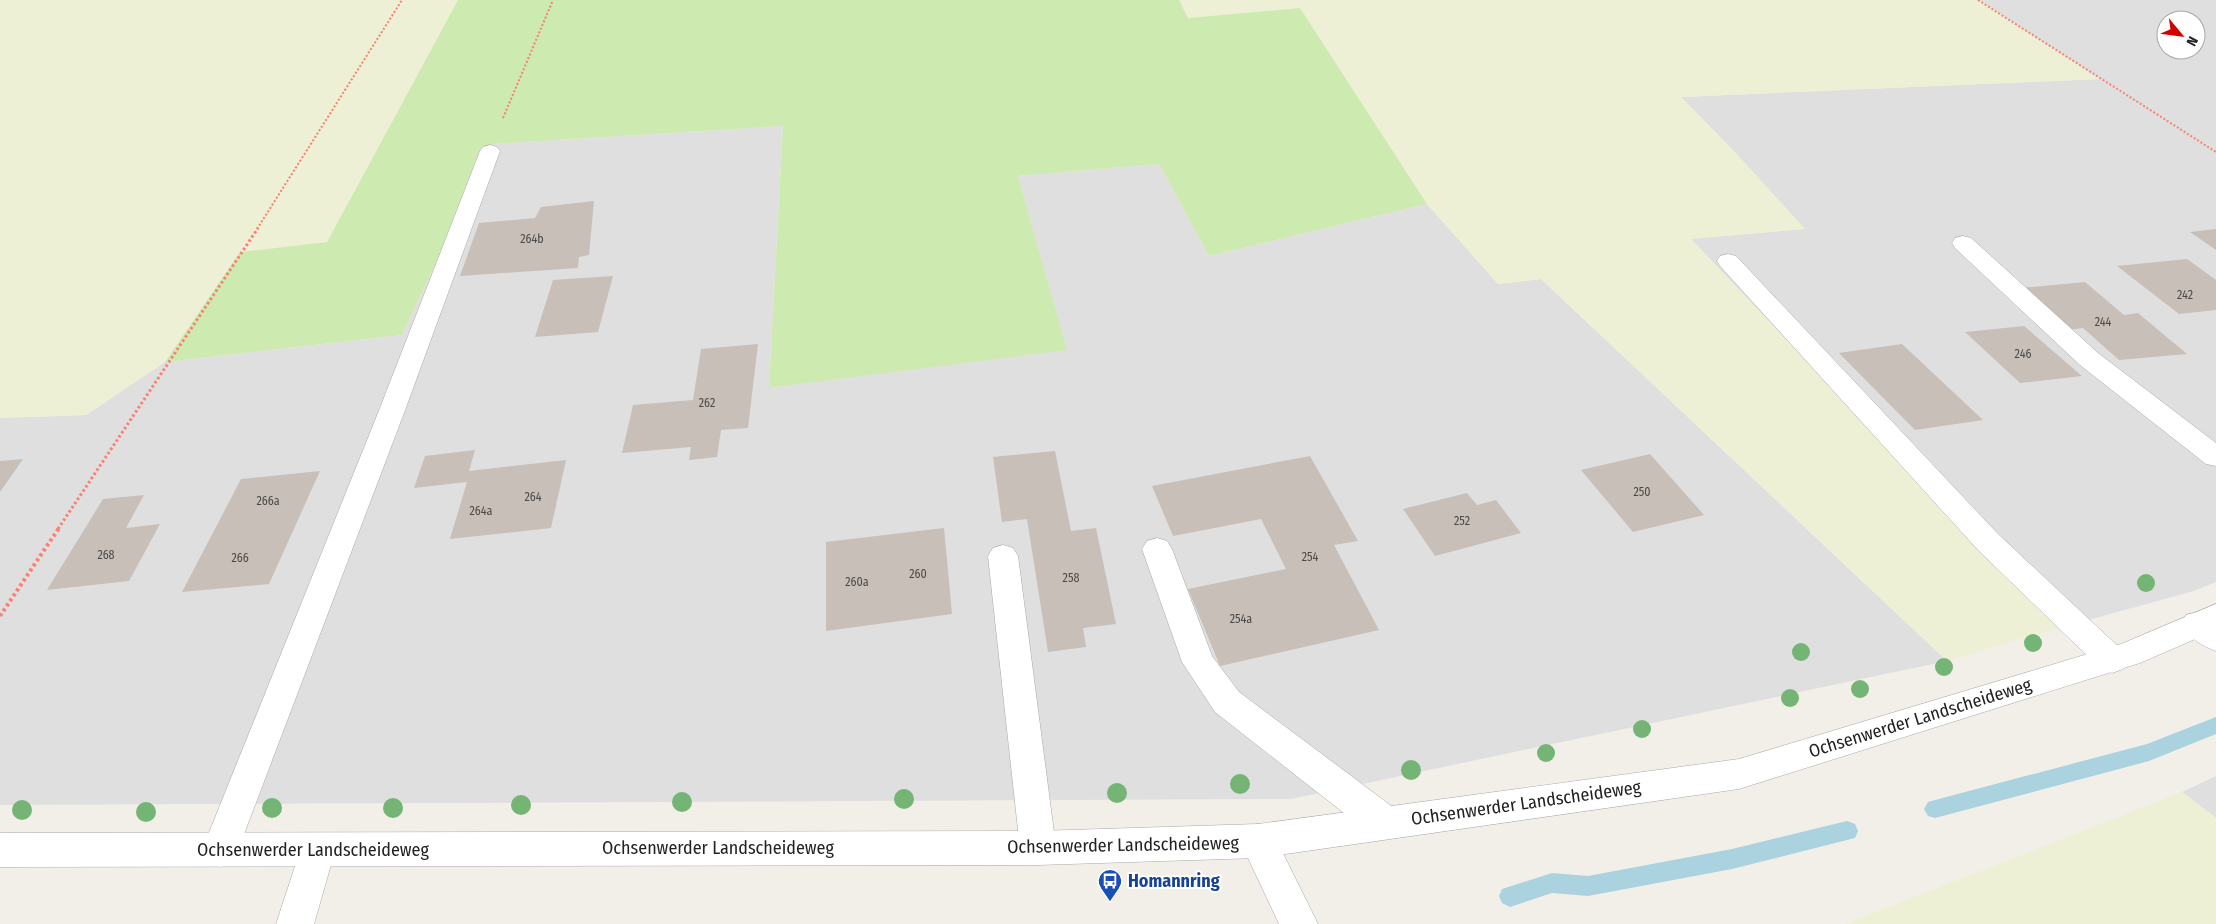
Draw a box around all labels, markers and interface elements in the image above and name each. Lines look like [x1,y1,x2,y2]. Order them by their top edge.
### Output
north arrow [2156,10,2206,60]
text: N [2182,33,2201,49]
house number: 264b [520,232,544,246]
house number: 242 [2177,288,2193,302]
house number: 244 [2095,315,2112,329]
house number: 246 [2015,347,2031,361]
house number: 262 [699,396,715,410]
house number: 250 [1633,485,1651,499]
house number: 264 [524,490,542,504]
house number: 266a [256,494,280,508]
house number: 264a [470,504,493,518]
house number: 252 [1454,514,1470,528]
house number: 268 [97,548,115,562]
house number: 254 [1302,550,1318,564]
house number: 266 [231,551,249,565]
house number: 260 [909,567,927,581]
house number: 258 [1063,571,1079,585]
house number: 260a [845,575,869,589]
house number: 254a [1230,612,1252,626]
street label: Ochsenwerder Landscheideweg [1806,673,2035,762]
street label: Ochsenwerder Landscheideweg [1410,776,1643,830]
street label: Ochsenwerder Landscheideweg [1007,832,1240,858]
street label: Ochsenwerder Landscheideweg [602,837,834,859]
street label: Ochsenwerder Landscheideweg [197,839,429,861]
bus stop icon: Homannring [1097,868,1123,902]
place label: Homannring [1128,870,1220,892]

